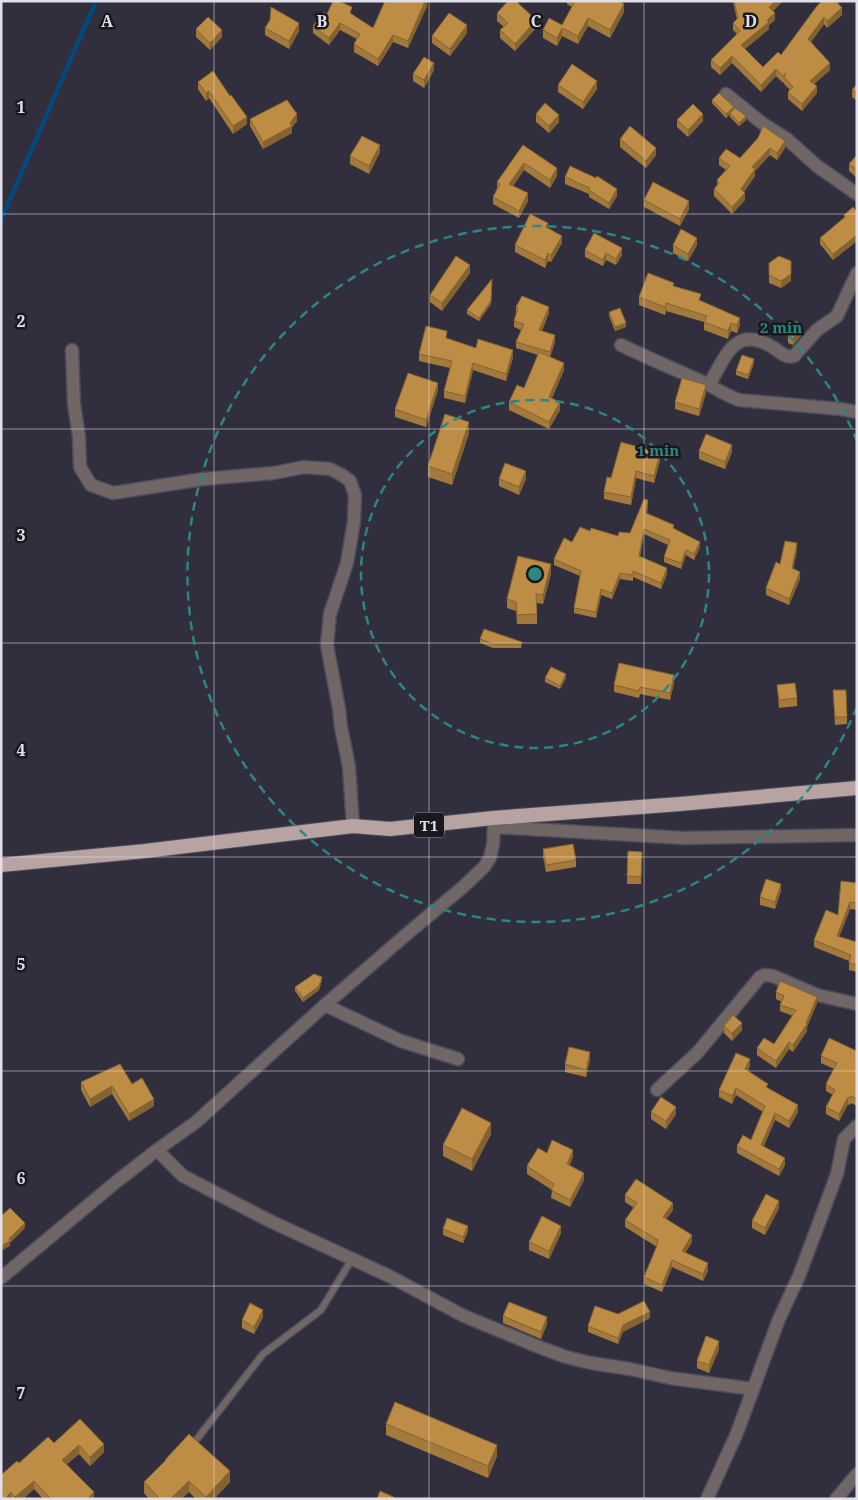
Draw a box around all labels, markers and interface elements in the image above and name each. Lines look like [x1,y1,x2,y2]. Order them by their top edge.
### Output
text: A [101,10,114,32]
text: B [317,10,328,32]
text: C [531,10,542,32]
text: D [745,10,757,32]
text: 1 [16,96,26,118]
text: 2 [16,310,26,332]
text: 2 min [760,317,802,337]
text: 1 min [637,440,679,460]
text: 3 [16,524,26,546]
centre of rings [526,565,544,583]
text: 4 [16,739,26,761]
road number: T1 [414,812,444,838]
text: 5 [16,953,26,975]
text: 6 [16,1167,26,1189]
text: 7 [16,1382,26,1404]

